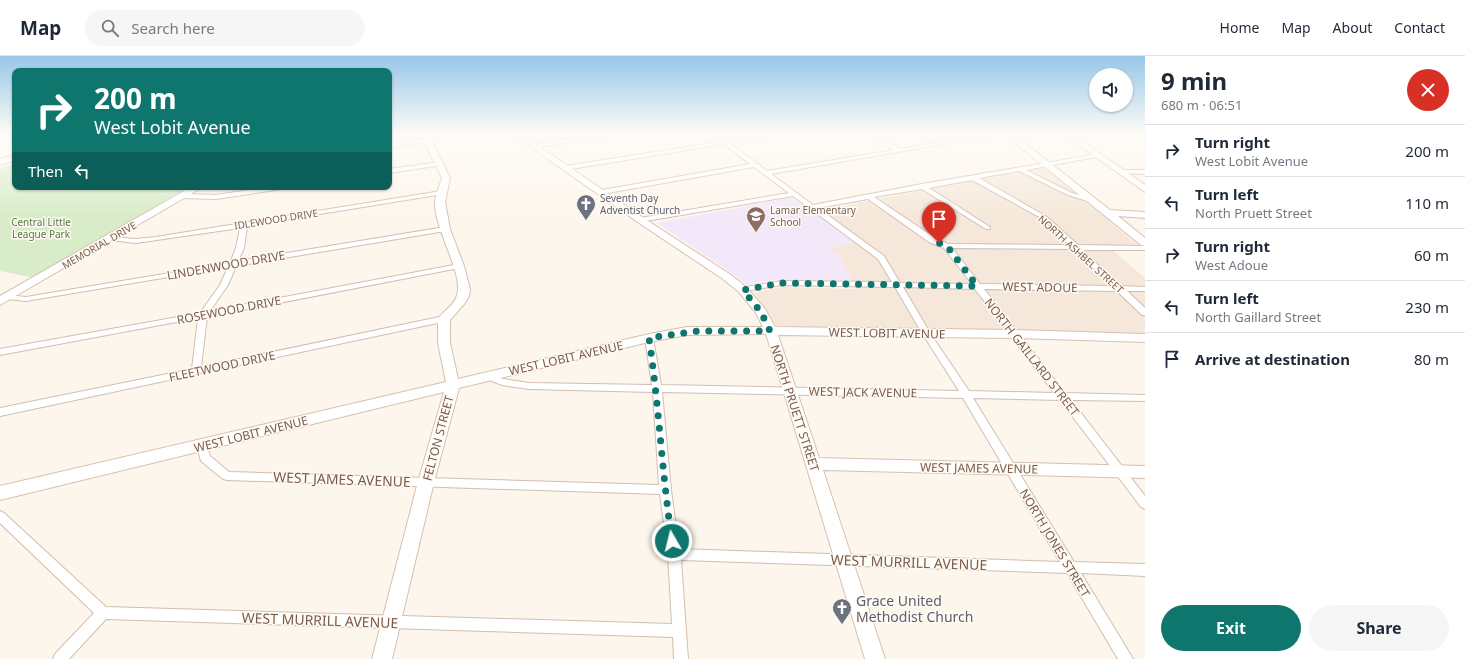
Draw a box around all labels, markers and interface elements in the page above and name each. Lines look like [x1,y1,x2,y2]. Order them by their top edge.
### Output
search box [85,10,365,46]
text: Map [20,15,61,41]
icon: search [99,17,121,39]
text: Search here [131,18,215,38]
text: Home [1220,18,1259,37]
text: Map [1281,18,1311,37]
text: About [1333,18,1372,37]
text: Contact [1394,18,1445,37]
text: 9 min [1161,64,1227,97]
map controls [1089,68,1133,112]
button: sound [1089,68,1133,112]
button: close [1407,69,1449,111]
text: 200 m [94,79,177,117]
icon: right [28,84,80,136]
text: 680 m · 06:51 [1161,96,1242,114]
text: West Lobit Avenue [94,115,251,139]
text: Turn right [1195,132,1270,152]
icon: right [1161,140,1183,162]
text: 200 m [1405,141,1449,161]
text: West Lobit Avenue [1195,152,1308,170]
icon: left [71,160,93,182]
text: Then [28,161,63,181]
text: Turn left [1195,184,1259,204]
place label: Seventh Day Adventist Church [600,191,680,217]
icon: left [1161,192,1183,214]
church icon: Seventh Day Adventist Church [575,193,597,221]
text: 110 m [1405,193,1449,213]
pin [922,202,956,243]
place label: Lamar Elementary School [770,203,857,229]
text: North Pruett Street [1195,204,1312,222]
street label: IDLEWOOD DRIVE [233,205,319,233]
school or university icon: Lamar Elementary School [745,205,767,233]
icon: arrive [928,208,950,230]
street label: NORTH ASHBEL STREET [1035,212,1127,296]
park label: Central Little League Park [11,215,71,241]
street label: MEMORIAL DRIVE [59,218,139,272]
text: Turn right [1195,236,1270,256]
icon: right [1161,244,1183,266]
text: 60 m [1414,245,1449,265]
street label: LINDENWOOD DRIVE [166,246,286,284]
text: West Adoue [1195,256,1268,274]
street label: WEST ADOUE [1002,278,1078,296]
text: Turn left [1195,288,1259,308]
street label: ROSEWOOD DRIVE [175,292,283,328]
street label: NORTH GAILLARD STREET [981,294,1084,420]
icon: left [1161,296,1183,318]
text: 230 m [1405,297,1449,317]
text: North Gaillard Street [1195,308,1321,326]
street label: WEST LOBIT AVENUE [828,323,946,343]
street label: WEST LOBIT AVENUE [507,337,625,379]
street label: NORTH PRUETT STREET [766,342,824,474]
street label: FLEETWOOD DRIVE [167,346,277,386]
icon: arrive [1161,348,1183,370]
text: Arrive at destination [1195,349,1350,369]
text: 80 m [1414,349,1449,369]
street label: WEST JACK AVENUE [809,383,917,401]
street label: FELTON STREET [418,393,458,483]
street label: WEST LOBIT AVENUE [192,412,310,456]
street label: WEST JAMES AVENUE [920,458,1038,478]
street label: WEST JAMES AVENUE [273,467,411,491]
street label: NORTH JONES STREET [1016,486,1094,601]
position arrow [651,520,693,562]
street label: WEST MURRILL AVENUE [830,550,988,574]
place label: Grace United Methodist Church [856,591,973,626]
church icon: Grace United Methodist Church [831,597,853,625]
button: Exit [1161,605,1301,651]
button: Share [1309,605,1449,651]
street label: WEST MURRILL AVENUE [241,608,399,632]

